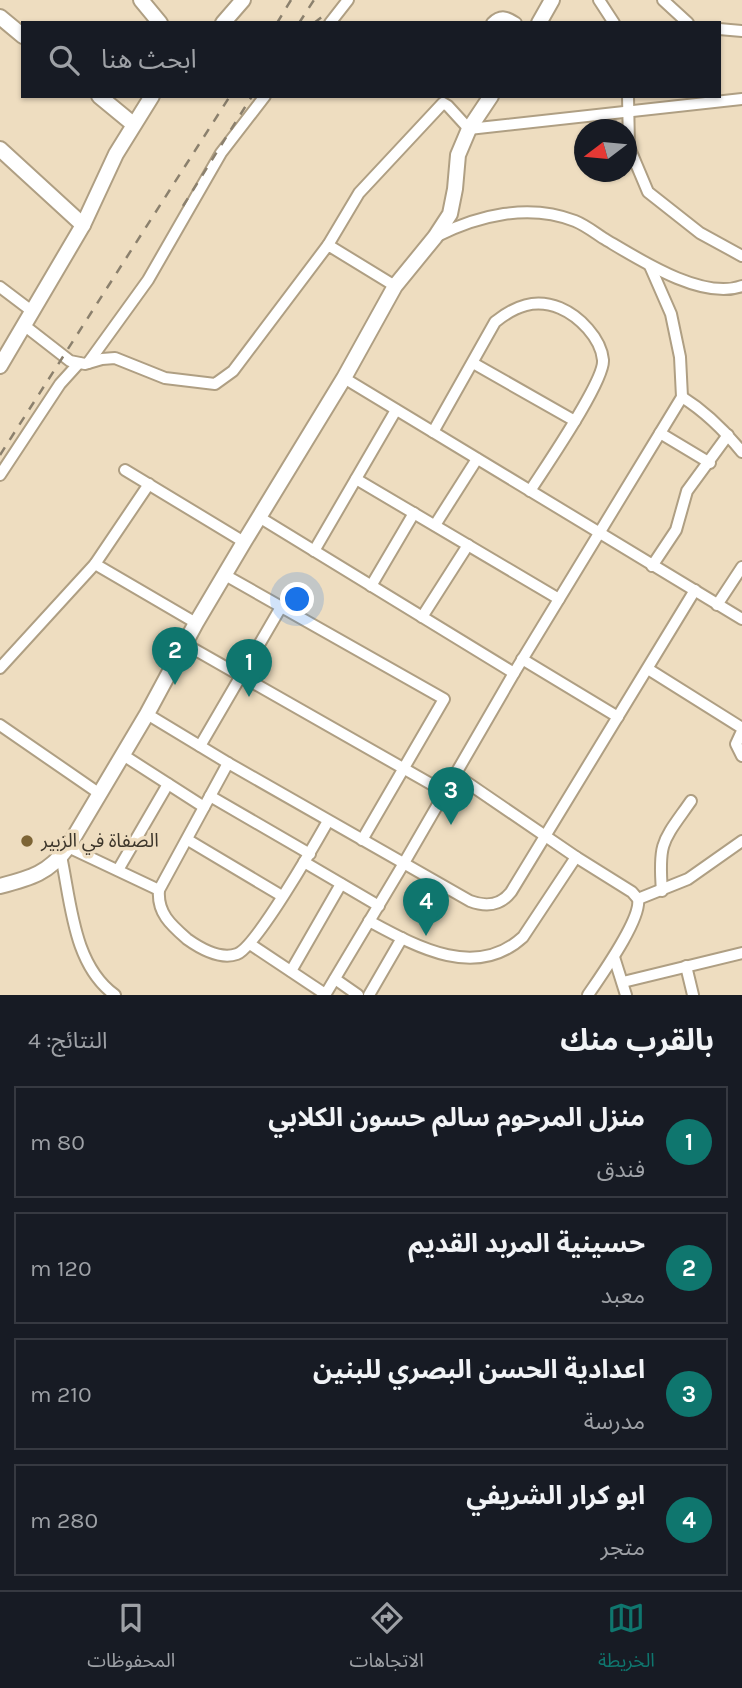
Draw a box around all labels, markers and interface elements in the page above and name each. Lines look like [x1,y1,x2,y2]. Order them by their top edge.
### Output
search box [21,21,721,98]
icon: search [45,41,83,79]
text: ابحث هنا [101,44,197,75]
north arrow [574,119,637,182]
your location [280,582,314,616]
pin: 2 [152,627,198,685]
pin: 1 [226,639,272,697]
pin: 3 [428,767,474,825]
place label: الصفاة في الزبير [40,830,159,855]
marker: الصفاة في الزبير [19,833,35,849]
pin: 4 [403,878,449,936]
text: بالقرب منك [560,1022,714,1058]
text: النتائج: 4 [28,1027,107,1054]
text: منزل المرحوم سالم حسون الكلابي [268,1102,645,1133]
text: 80 m [30,1129,85,1156]
text: 1 [685,1129,693,1156]
text: فندق [597,1156,645,1183]
text: حسينية المربد القديم [408,1228,645,1259]
text: 120 m [30,1255,92,1282]
text: 2 [682,1255,696,1282]
text: معبد [601,1282,645,1309]
text: اعدادية الحسن البصري للبنين [313,1354,645,1385]
text: 210 m [30,1381,92,1408]
text: 3 [682,1381,696,1408]
text: مدرسة [584,1408,645,1435]
text: ابو كرار الشريفي [466,1480,645,1511]
text: 280 m [30,1507,98,1534]
text: 4 [682,1507,696,1534]
text: متجر [601,1534,645,1561]
tab: المحفوظات [87,1599,175,1681]
tab: الاتجاهات [350,1599,424,1681]
tab: الخريطة [598,1599,655,1681]

